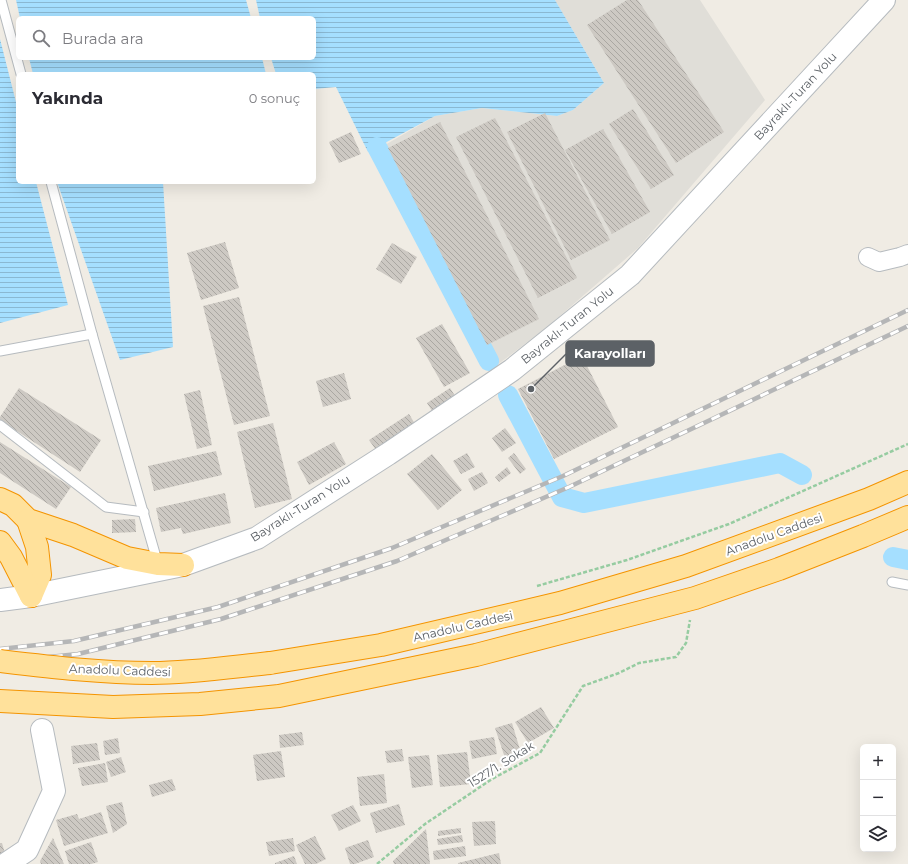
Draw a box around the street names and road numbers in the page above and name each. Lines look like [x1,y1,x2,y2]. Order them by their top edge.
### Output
street label: Bayraklı-Turan Yolu [750,49,840,143]
street label: Bayraklı-Turan Yolu [518,283,616,367]
street label: Bayraklı-Turan Yolu [247,471,353,545]
street label: Anadolu Caddesi [724,510,824,558]
street label: Anadolu Caddesi [412,607,514,645]
street label: Anadolu Caddesi [69,661,171,679]
street label: 1527/1. Sokak [465,737,537,790]

